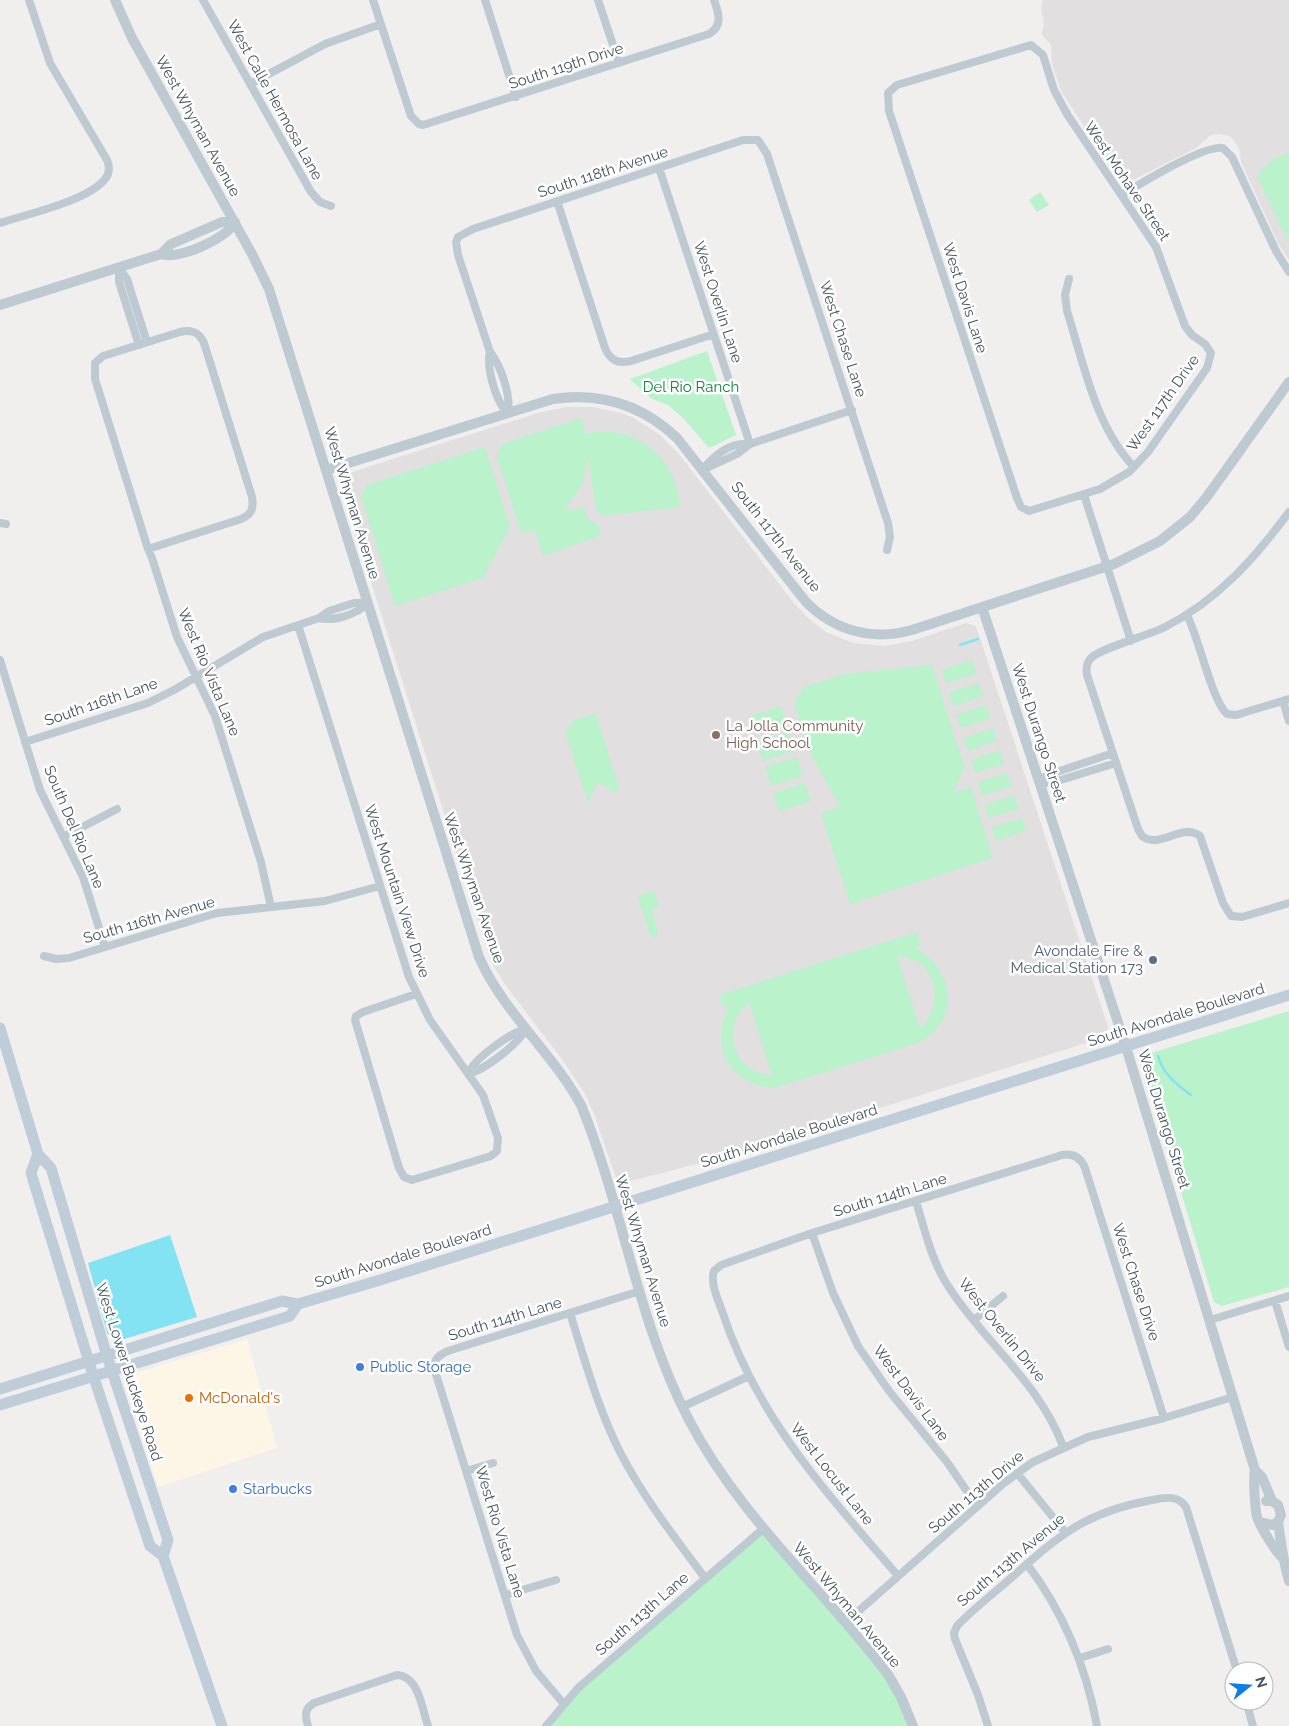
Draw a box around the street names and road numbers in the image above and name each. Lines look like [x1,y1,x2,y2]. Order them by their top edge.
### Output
street label: West Calle Hermosa Lane [223,17,327,183]
street label: South 119th Drive [506,39,626,93]
street label: West Whyman Avenue [152,52,244,200]
street label: West Mohave Street [1080,118,1174,244]
street label: South 118th Avenue [536,142,671,202]
street label: West Overlin Lane [690,239,746,365]
street label: West Davis Lane [939,241,991,356]
street label: West Chase Lane [816,279,870,400]
street label: West 117th Drive [1123,351,1203,455]
street label: West Whyman Avenue [320,425,384,581]
street label: South 117th Avenue [727,478,825,596]
street label: West Rio Vista Lane [174,605,244,739]
street label: West Durango Street [1008,661,1070,805]
street label: South 116th Lane [42,674,160,730]
street label: South Del Rio Lane [40,763,108,891]
street label: West Mountain View Drive [360,802,434,980]
street label: West Whyman Avenue [440,810,508,966]
street label: South 116th Avenue [81,893,217,947]
street label: South Avondale Boulevard [1085,979,1267,1051]
street label: West Durango Street [1134,1047,1194,1191]
street label: South Avondale Boulevard [698,1100,880,1172]
street label: South 114th Lane [831,1169,949,1221]
street label: West Whyman Avenue [611,1173,675,1329]
street label: South Avondale Boulevard [312,1220,494,1292]
street label: West Chase Drive [1109,1221,1164,1343]
street label: West Overlin Drive [955,1274,1050,1386]
street label: West Lower Buckeye Road [92,1281,166,1463]
street label: South 114th Lane [446,1293,564,1345]
street label: West Davis Lane [869,1342,953,1444]
street label: West Locust Lane [786,1419,878,1529]
street label: South 113th Drive [925,1447,1027,1537]
street label: West Rio Vista Lane [471,1464,529,1600]
street label: South 113th Avenue [953,1510,1069,1610]
street label: West Whyman Avenue [789,1539,905,1672]
street label: South 113th Lane [592,1569,692,1659]

